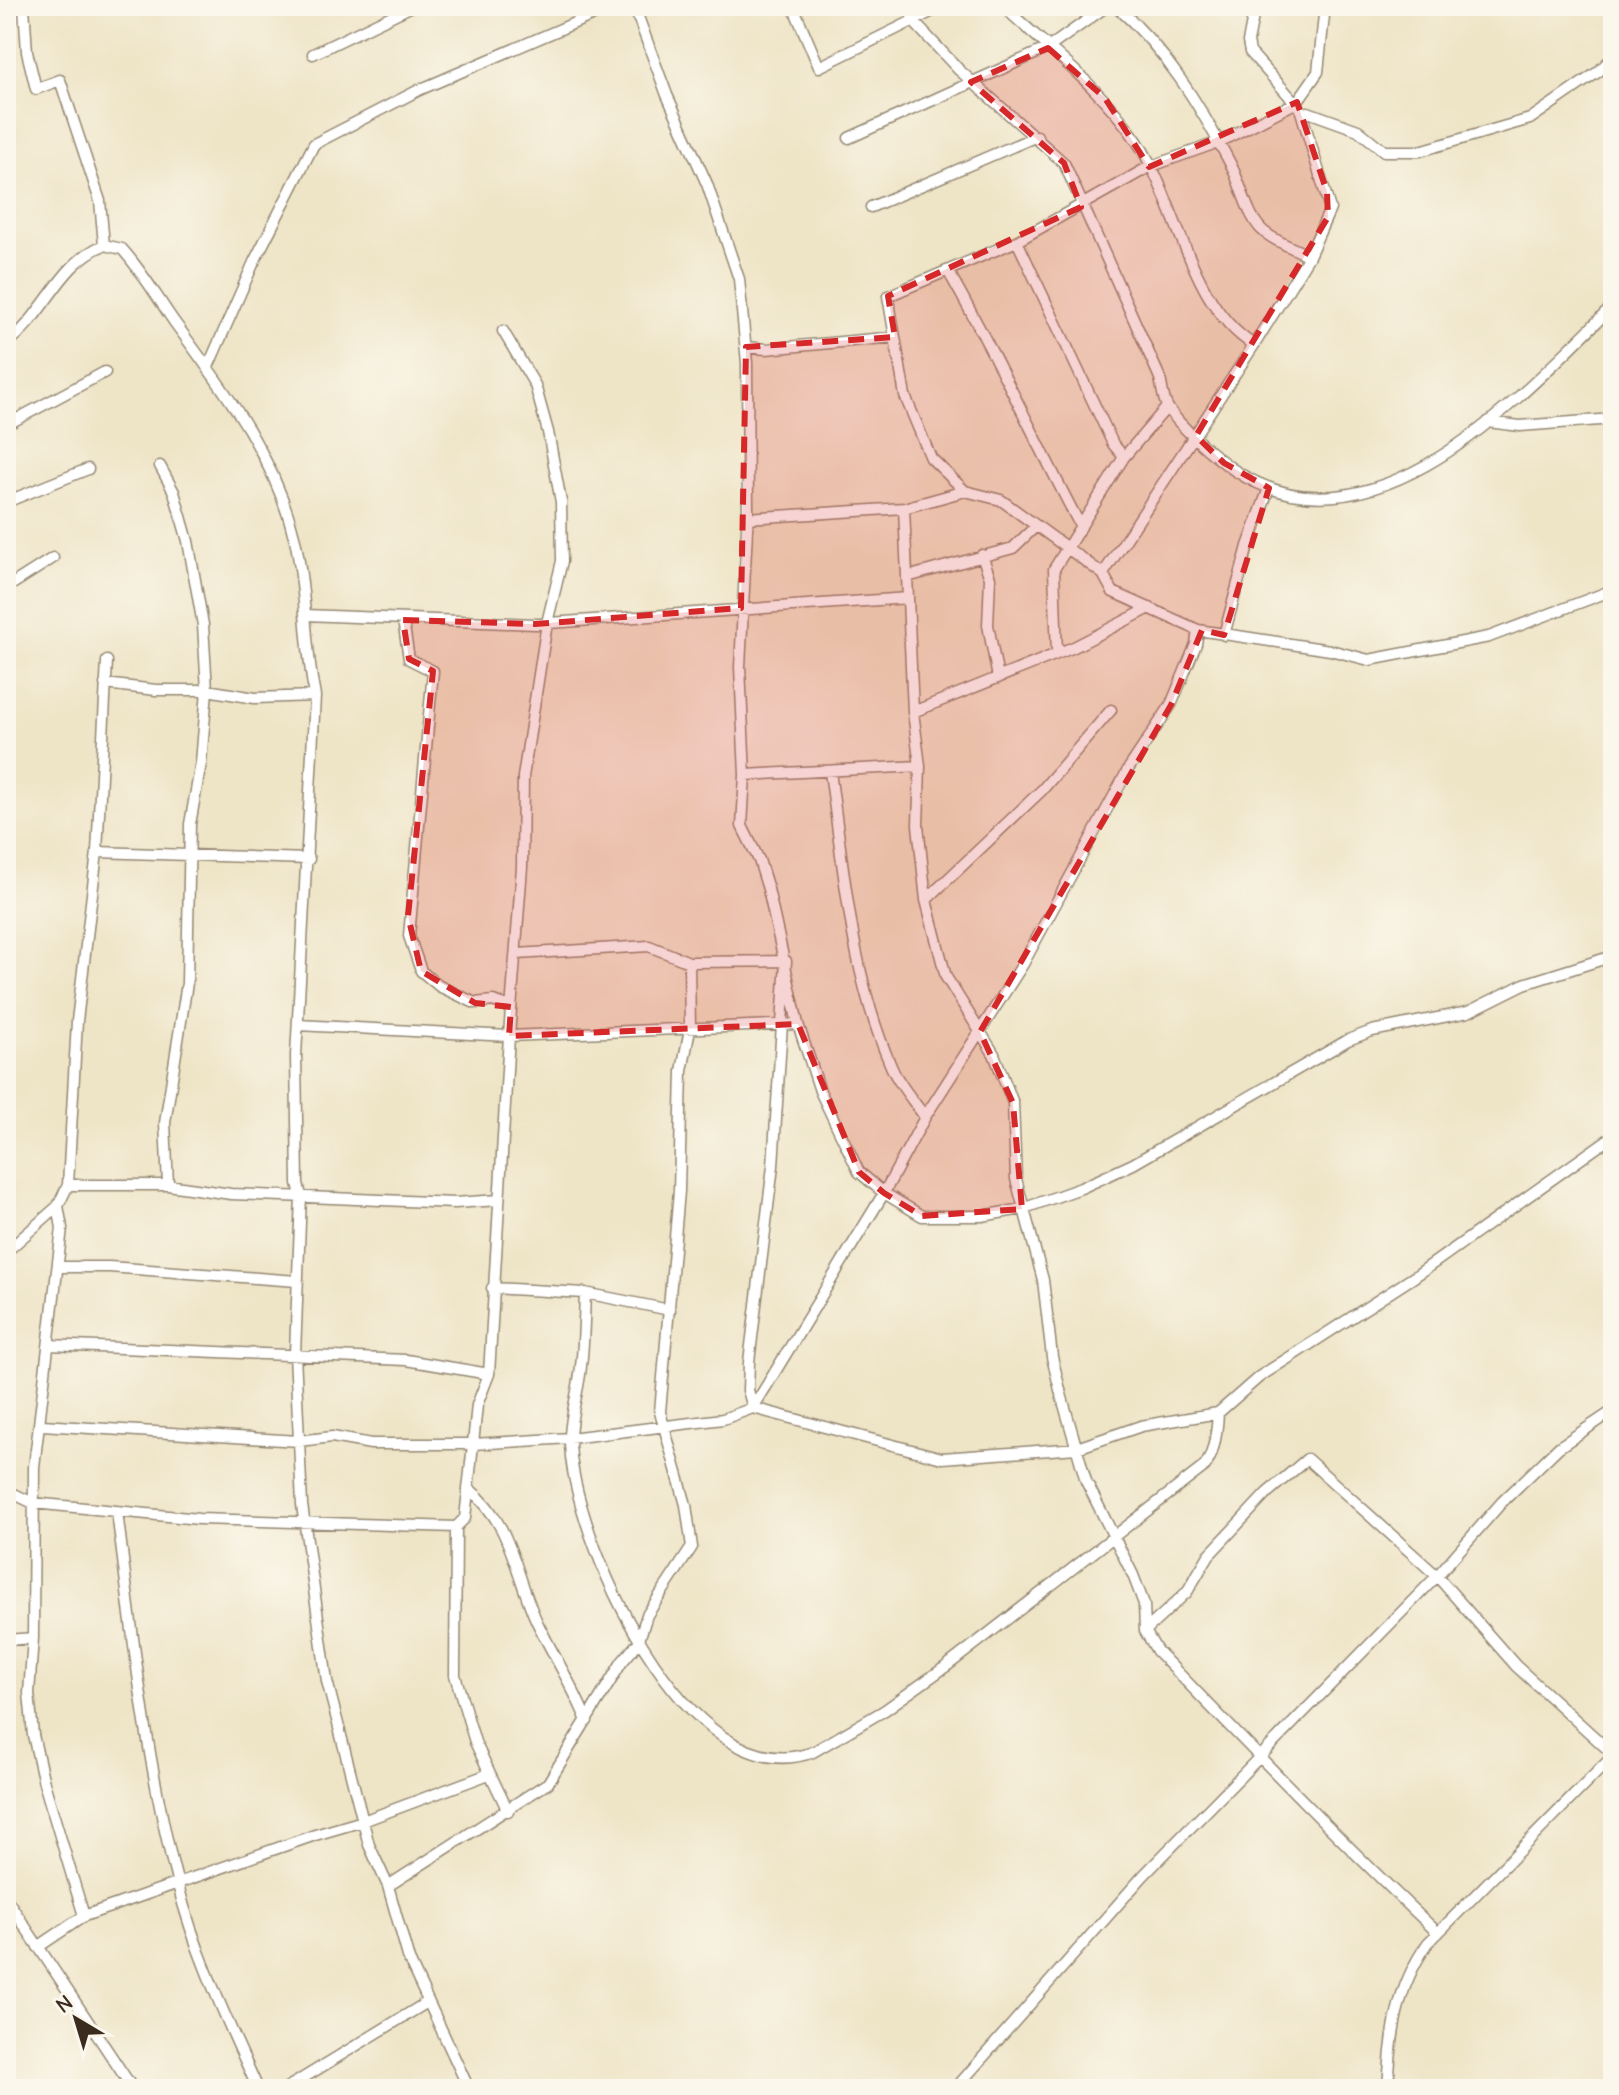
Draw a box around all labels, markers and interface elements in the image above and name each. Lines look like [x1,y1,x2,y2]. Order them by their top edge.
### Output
north arrow [36,1979,116,2059]
text: N [51,1989,78,2019]

